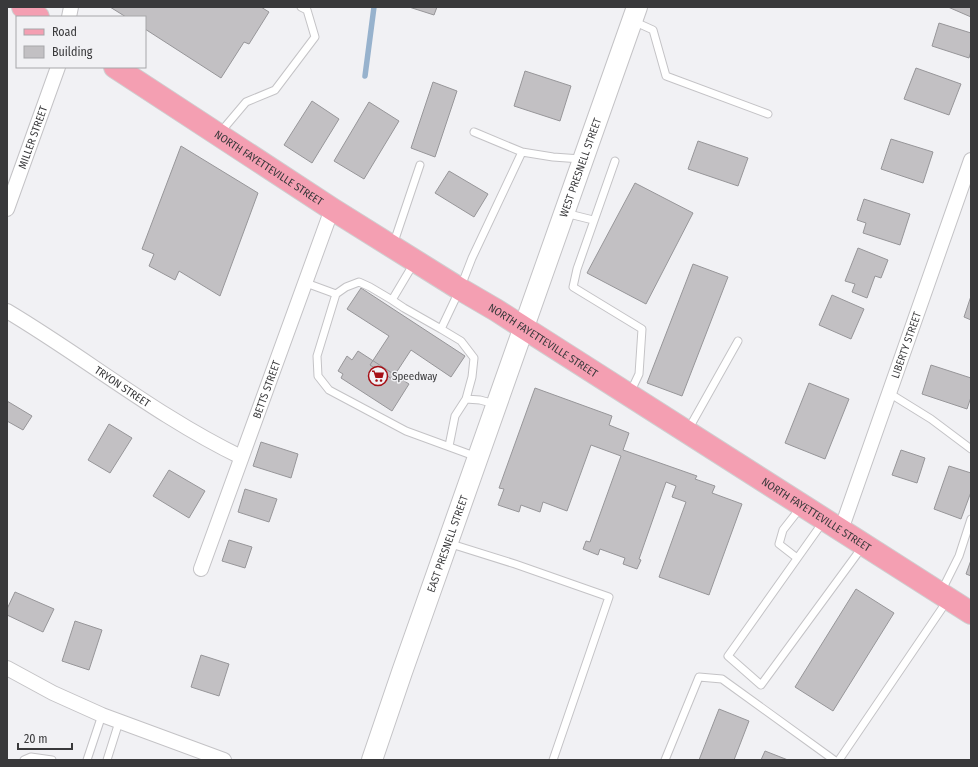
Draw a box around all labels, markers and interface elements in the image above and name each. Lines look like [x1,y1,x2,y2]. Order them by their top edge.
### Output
legend [16,16,146,68]
text: Road [52,25,77,39]
text: Building [52,45,93,59]
street label: MILLER STREET [16,104,51,171]
street label: WEST PRESNELL STREET [557,115,605,219]
street label: NORTH FAYETTEVILLE STREET [212,128,326,209]
street label: NORTH FAYETTEVILLE STREET [486,301,601,381]
street label: LIBERTY STREET [889,309,924,380]
street label: BETTS STREET [250,358,284,421]
street label: TRYON STREET [92,364,153,411]
supermarket icon: Speedway [367,365,389,387]
place label: Speedway [392,370,437,383]
street label: NORTH FAYETTEVILLE STREET [759,475,874,555]
street label: EAST PRESNELL STREET [425,493,471,594]
scale bar [18,725,72,751]
text: 20 m [24,732,48,746]

